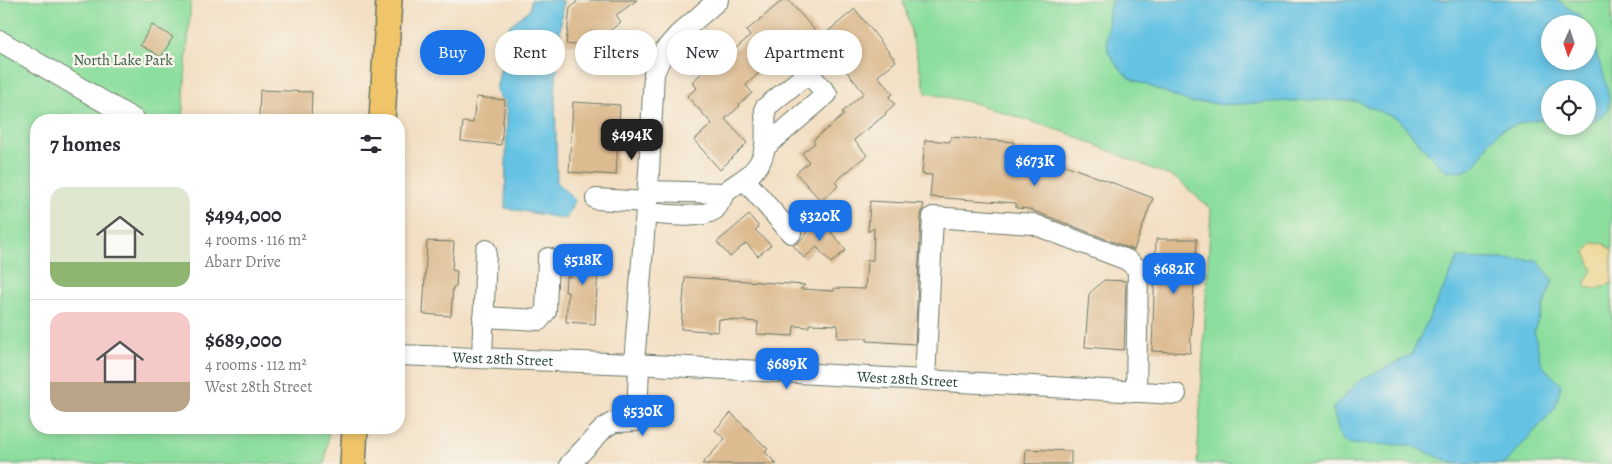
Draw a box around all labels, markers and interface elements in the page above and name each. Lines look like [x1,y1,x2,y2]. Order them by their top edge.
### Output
north arrow [1541,15,1596,70]
map controls [1541,15,1596,135]
chip: Buy [420,30,485,75]
chip: Rent [495,30,565,75]
chip: Filters [575,30,657,75]
chip: New [667,30,737,75]
chip: Apartment [747,30,862,75]
park label: North Lake Park [73,50,173,70]
button: locate [1541,80,1596,135]
pin: $494K [597,119,667,161]
text: $494K [612,124,652,146]
text: 7 homes [50,130,121,158]
icon: filters [357,130,385,158]
pin: $673K [1000,144,1070,187]
text: $673K [1015,150,1055,172]
pin: $320K [785,200,855,242]
text: $494,000 [205,201,282,229]
text: $320K [800,205,840,227]
icon: home [90,207,150,267]
text: 4 rooms · 116 m² [205,229,307,251]
pin: $518K [548,244,618,286]
text: $518K [564,249,602,271]
text: Abarr Drive [205,251,281,273]
pin: $682K [1139,252,1209,295]
text: $682K [1154,258,1194,280]
text: $689,000 [205,326,282,354]
icon: home [90,332,150,392]
street label: West 28th Street [451,347,554,371]
pin: $689K [752,348,822,390]
text: $689K [767,353,807,375]
text: 4 rooms · 112 m² [205,354,307,376]
street label: West 28th Street [855,366,958,392]
text: West 28th Street [205,376,312,398]
pin: $530K [608,394,678,437]
text: $530K [623,400,663,422]

